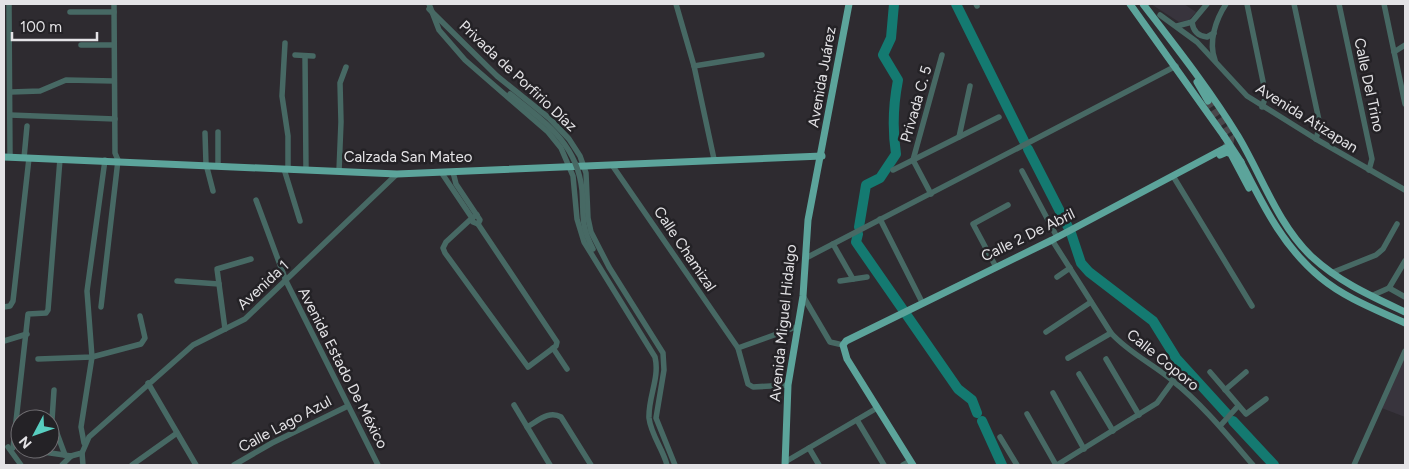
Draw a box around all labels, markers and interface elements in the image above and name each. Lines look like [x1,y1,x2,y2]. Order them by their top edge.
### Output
scale bar [12,10,98,42]
street label: Privada de Porfirio Díaz [455,17,581,135]
text: 100 m [20,18,62,36]
street label: Avenida Juárez [804,25,840,129]
street label: Calle Del Trino [1350,36,1388,134]
street label: Privada C. 5 [896,64,936,144]
street label: Avenida Atizapan [1253,79,1361,157]
street label: Calzada San Mateo [344,148,473,166]
street label: Calle Chamizal [650,203,720,295]
street label: Calle 2 De Abril [978,205,1078,265]
street label: Avenida Miguel Hidalgo [766,243,800,403]
street label: Avenida 1 [233,257,293,313]
street label: Avenida Estado De México [294,284,392,452]
street label: Calle Coporo [1123,325,1203,395]
street label: Calle Lago Azul [235,392,335,456]
north arrow [10,409,60,459]
text: N [16,433,36,452]

